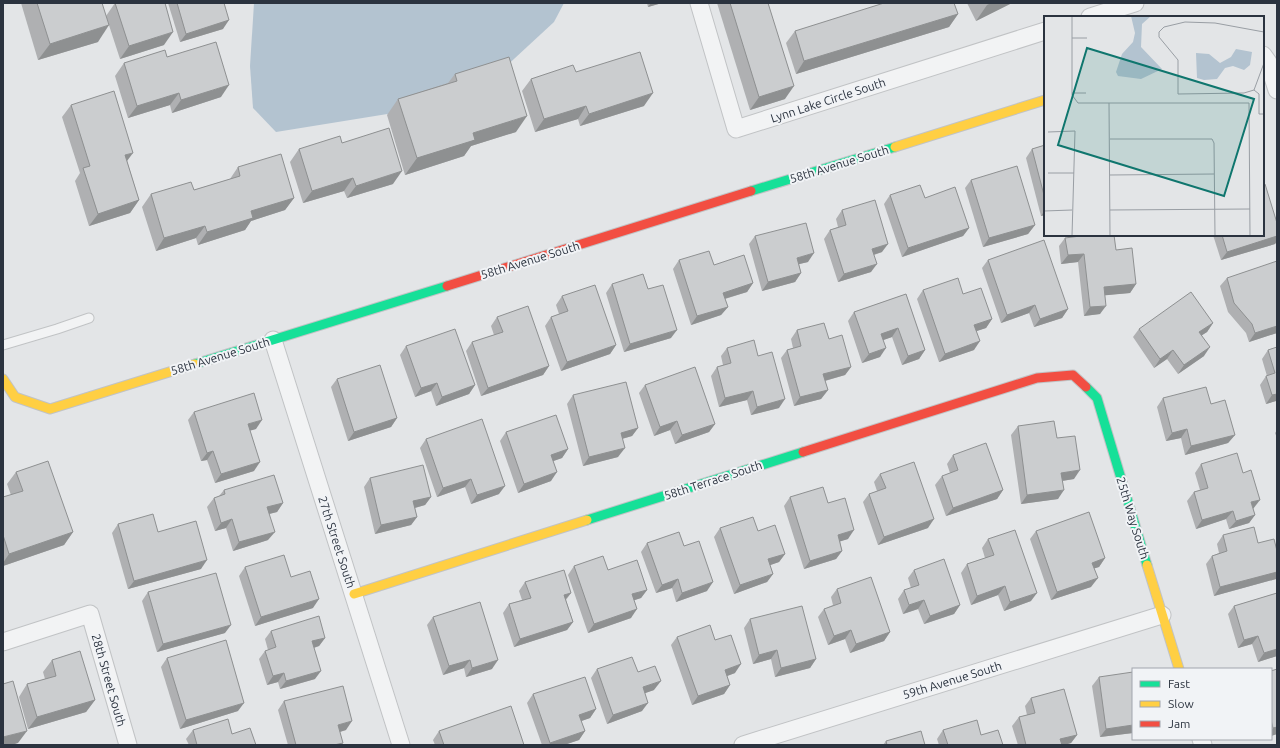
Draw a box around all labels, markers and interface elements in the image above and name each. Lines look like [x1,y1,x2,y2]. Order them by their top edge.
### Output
inset map [1044,16,1264,236]
street label: Lynn Lake Circle South [769,75,887,125]
street label: 58th Avenue South [788,143,890,185]
street label: 58th Avenue South [479,239,581,281]
street label: 58th Avenue South [169,335,271,377]
street label: 58th Terrace South [662,458,764,502]
street label: 25th Way South [1114,475,1152,561]
street label: 27th Street South [316,494,358,590]
street label: 28th Street South [90,632,128,728]
street label: 59th Avenue South [901,659,1003,701]
legend [1132,668,1272,740]
text: Fast [1168,677,1190,690]
text: Slow [1168,697,1194,710]
text: Jam [1168,717,1190,730]

